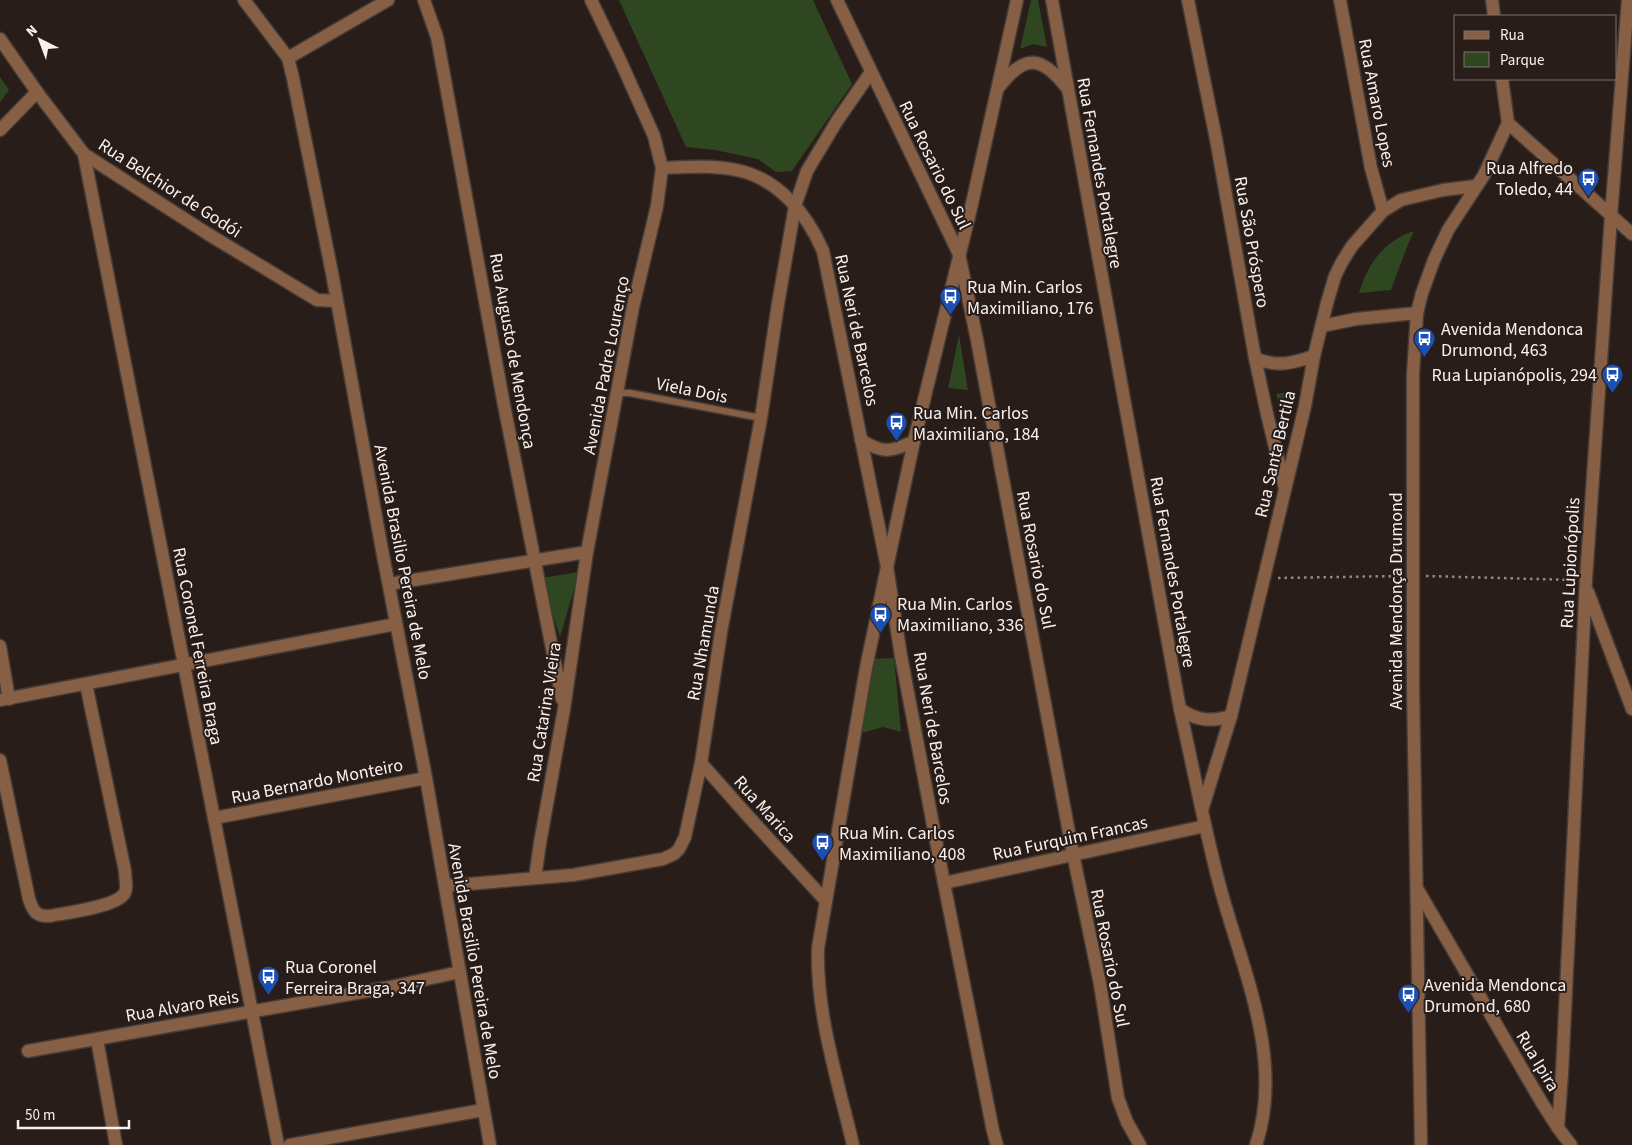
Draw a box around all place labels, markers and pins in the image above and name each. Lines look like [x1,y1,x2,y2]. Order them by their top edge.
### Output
place label: Rua Alfredo Toledo, 44 [1486,156,1573,202]
bus stop icon: Rua Alfredo Toledo, 44 [1577,166,1601,197]
place label: Rua Min. Carlos Maximiliano, 176 [967,275,1093,321]
bus stop icon: Rua Min. Carlos Maximiliano, 176 [939,285,963,316]
place label: Avenida Mendonca Drumond, 463 [1441,317,1583,363]
bus stop icon: Avenida Mendonca Drumond, 463 [1413,327,1437,358]
place label: Rua Lupianópolis, 294 [1432,363,1597,388]
bus stop icon: Rua Lupianópolis, 294 [1601,363,1625,394]
place label: Rua Min. Carlos Maximiliano, 184 [913,401,1039,447]
bus stop icon: Rua Min. Carlos Maximiliano, 184 [885,411,909,442]
place label: Rua Min. Carlos Maximiliano, 336 [897,592,1023,638]
bus stop icon: Rua Min. Carlos Maximiliano, 336 [869,602,893,633]
place label: Rua Min. Carlos Maximiliano, 408 [839,821,965,867]
bus stop icon: Rua Min. Carlos Maximiliano, 408 [811,831,835,862]
place label: Rua Coronel Ferreira Braga, 347 [285,955,425,1001]
bus stop icon: Rua Coronel Ferreira Braga, 347 [257,965,281,996]
place label: Avenida Mendonca Drumond, 680 [1424,973,1566,1019]
bus stop icon: Avenida Mendonca Drumond, 680 [1396,983,1420,1014]

